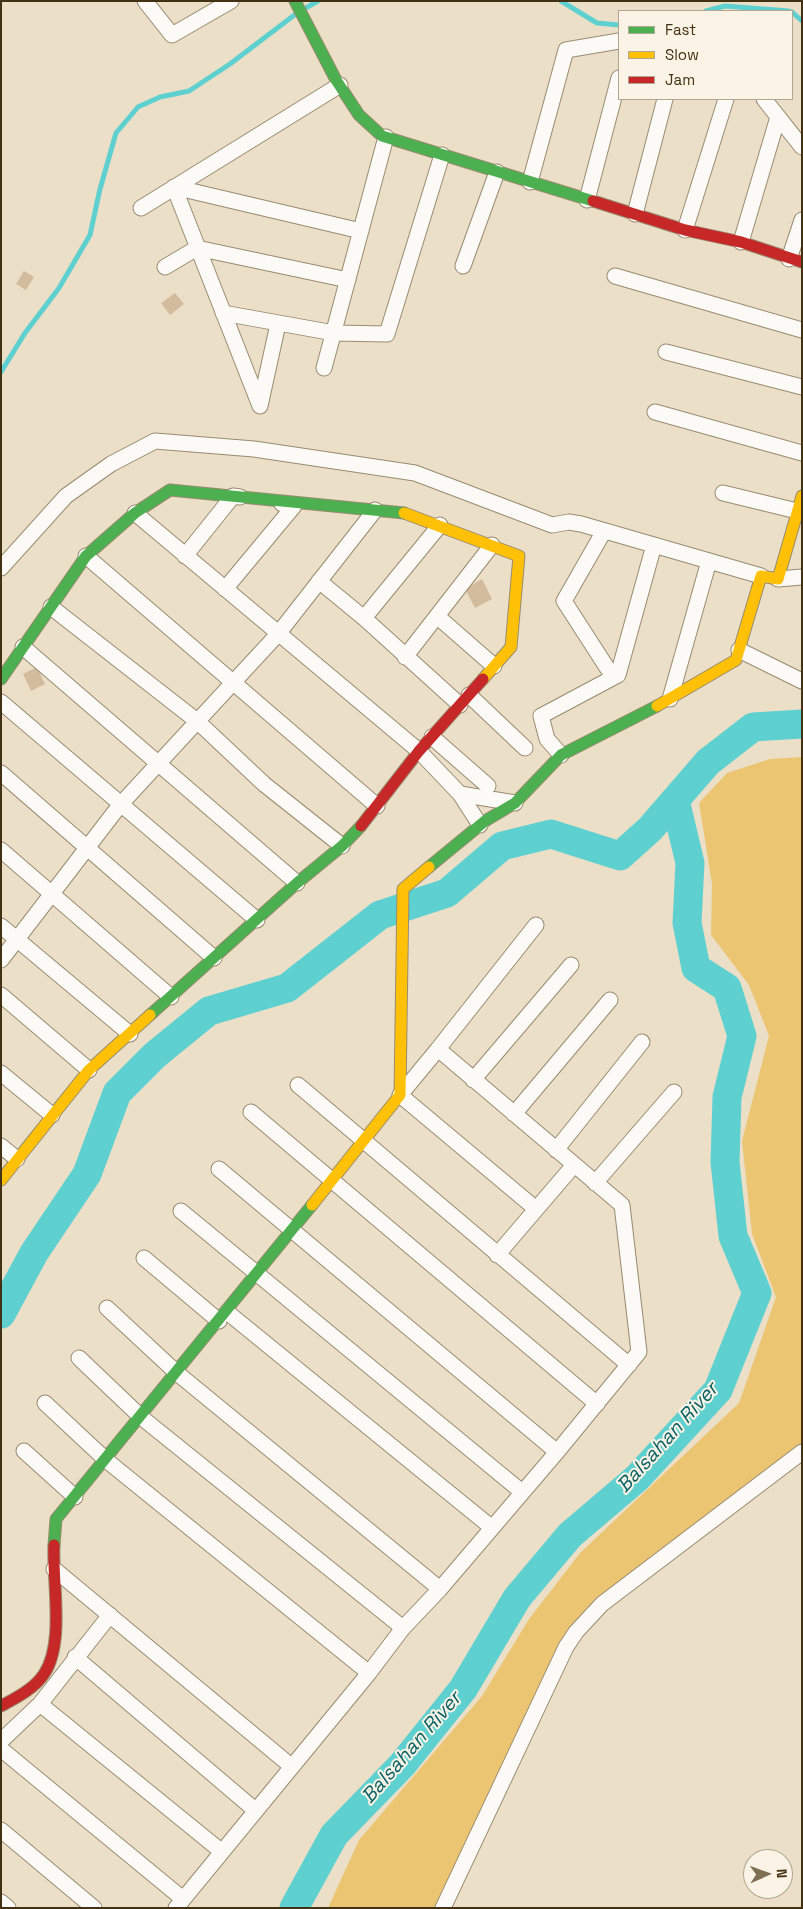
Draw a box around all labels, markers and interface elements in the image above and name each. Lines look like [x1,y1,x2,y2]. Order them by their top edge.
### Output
legend [618,10,793,100]
text: Fast [665,20,696,39]
text: Slow [665,45,699,64]
text: Jam [665,70,695,89]
water label: Balsahan River [612,1378,724,1498]
water label: Balsahan River [357,1687,467,1809]
north arrow [743,1849,793,1899]
text: N [773,1868,791,1879]

